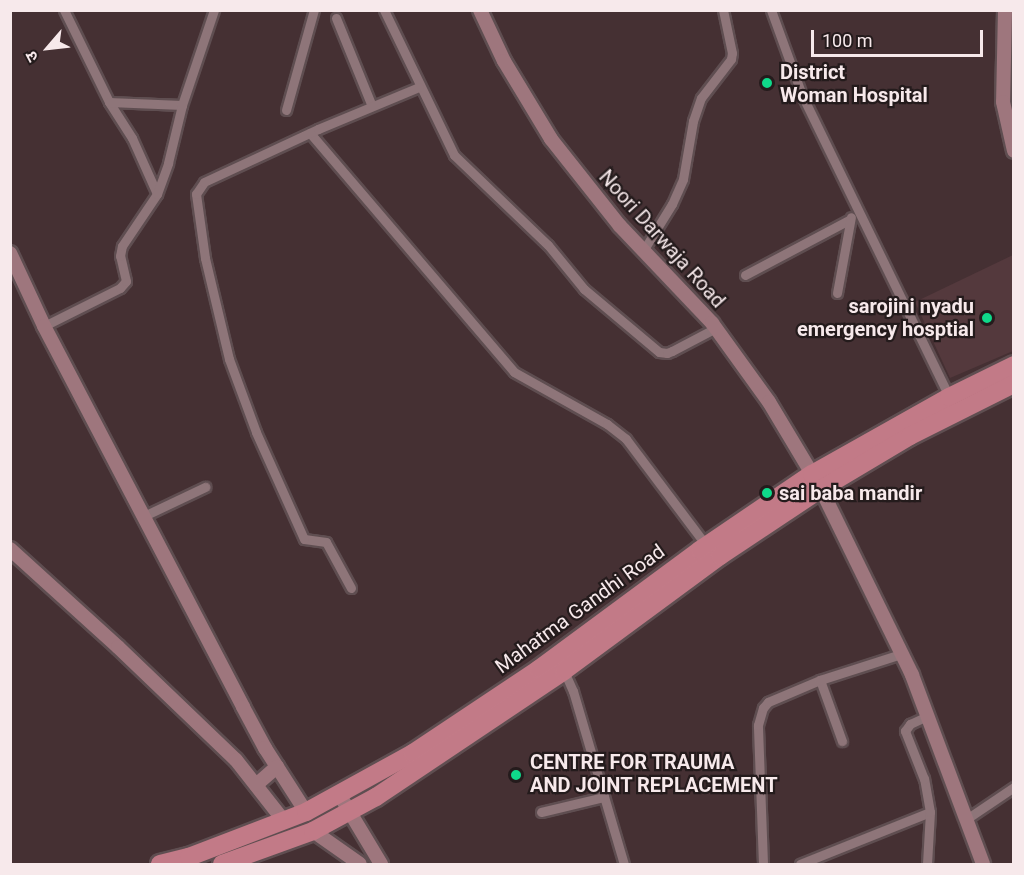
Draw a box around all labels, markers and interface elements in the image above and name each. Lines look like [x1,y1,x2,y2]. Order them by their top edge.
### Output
north arrow [18,18,78,78]
scale bar [814,18,986,56]
text: 100 m [822,30,873,51]
text: उ [21,48,42,65]
place label: District Woman Hospital [780,60,928,107]
marker: District Woman Hospital [758,74,776,92]
street label: Noori Darwaja Road [594,165,730,313]
place label: sarojini nyadu emergency hosptial [797,294,974,341]
marker: sarojini nyadu emergency hosptial [978,309,996,327]
place label: sai baba mandir [779,481,922,505]
marker: sai baba mandir [760,486,774,500]
street label: Mahatma Gandhi Road [491,539,669,679]
place label: CENTRE FOR TRAUMA AND JOINT REPLACEMENT [530,751,778,798]
marker: CENTRE FOR TRAUMA AND JOINT REPLACEMENT [507,766,525,784]

